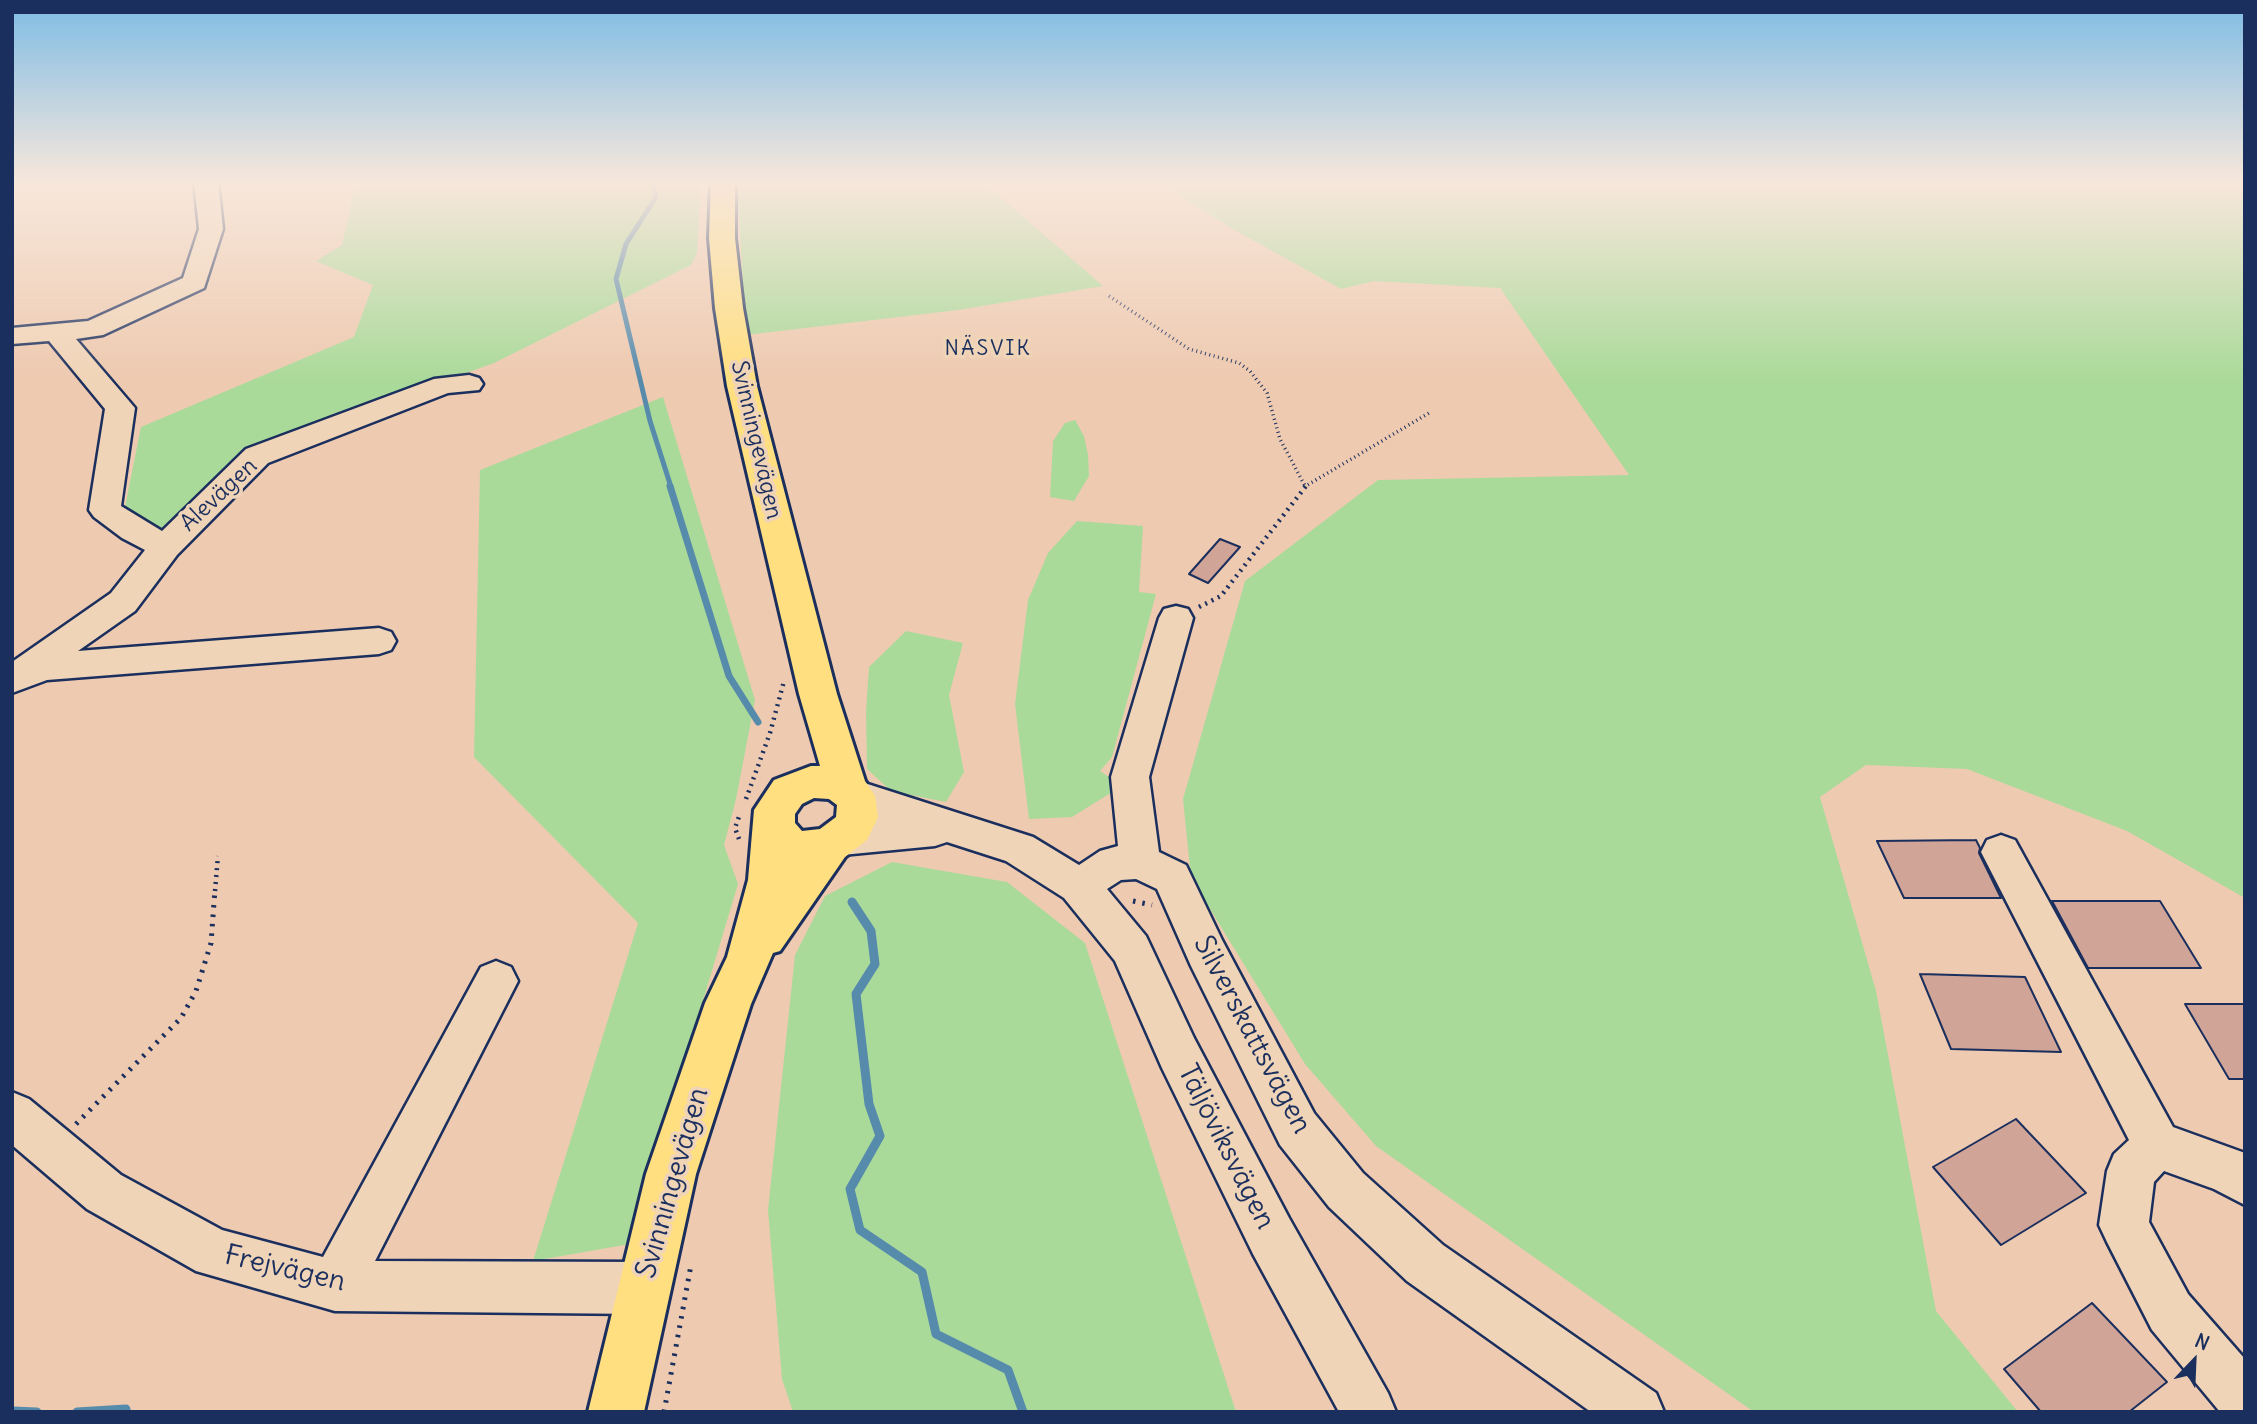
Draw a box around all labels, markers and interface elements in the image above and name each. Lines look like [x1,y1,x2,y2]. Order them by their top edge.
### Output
district label: NÄSVIK [945,336,1031,362]
street label: Svinningevägen [724,358,788,522]
street label: Alevägen [175,453,263,537]
street label: Silverskattsvägen [1186,930,1318,1140]
street label: Täljöviksvägen [1170,1059,1282,1235]
street label: Svinningevägen [630,1084,716,1282]
street label: Frejvägen [221,1239,349,1299]
north arrow [2159,1326,2229,1396]
text: N [2191,1328,2213,1355]

